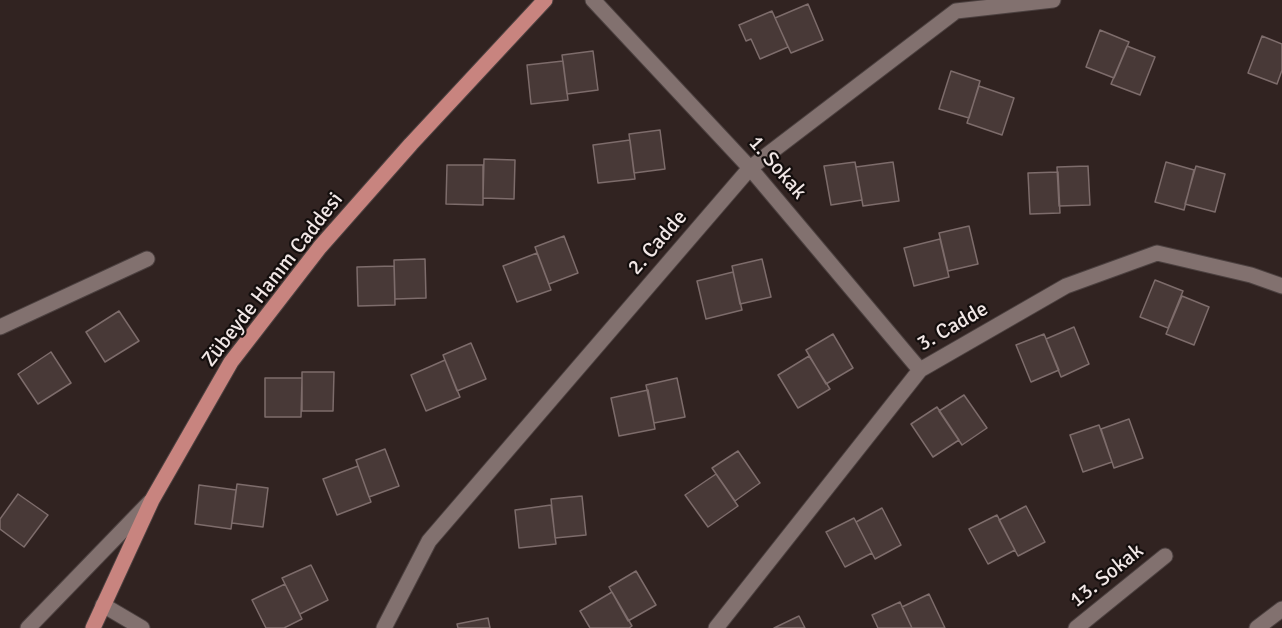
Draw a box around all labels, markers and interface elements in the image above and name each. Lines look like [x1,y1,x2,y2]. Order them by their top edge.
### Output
street label: 1. Sokak [743,131,811,205]
street label: Zübeyde Hanım Caddesi [197,188,349,372]
street label: 2. Cadde [623,206,693,280]
street label: 3. Cadde [913,297,993,357]
street label: 13. Sokak [1065,539,1149,613]

